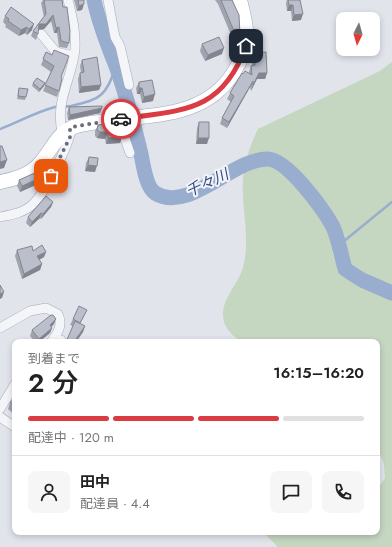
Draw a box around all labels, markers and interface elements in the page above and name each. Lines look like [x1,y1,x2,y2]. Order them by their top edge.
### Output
north arrow [336,12,380,56]
map controls [336,12,380,56]
pin [229,29,263,63]
icon: home [235,35,257,57]
courier [101,99,141,139]
icon: car [110,108,132,130]
pin [34,159,68,193]
water label: 千々川 [182,163,234,202]
icon: bag [40,165,62,187]
text: 到着まで [28,349,80,368]
text: 16:15–16:20 [273,362,364,384]
text: 2 分 [28,364,78,402]
text: 配達中 · 120 m [28,428,114,447]
button: person [28,471,70,513]
text: 田中 [80,471,110,493]
button: chat [270,471,312,513]
button: phone [322,471,364,513]
text: 配達員 · 4.4 [80,494,150,513]

